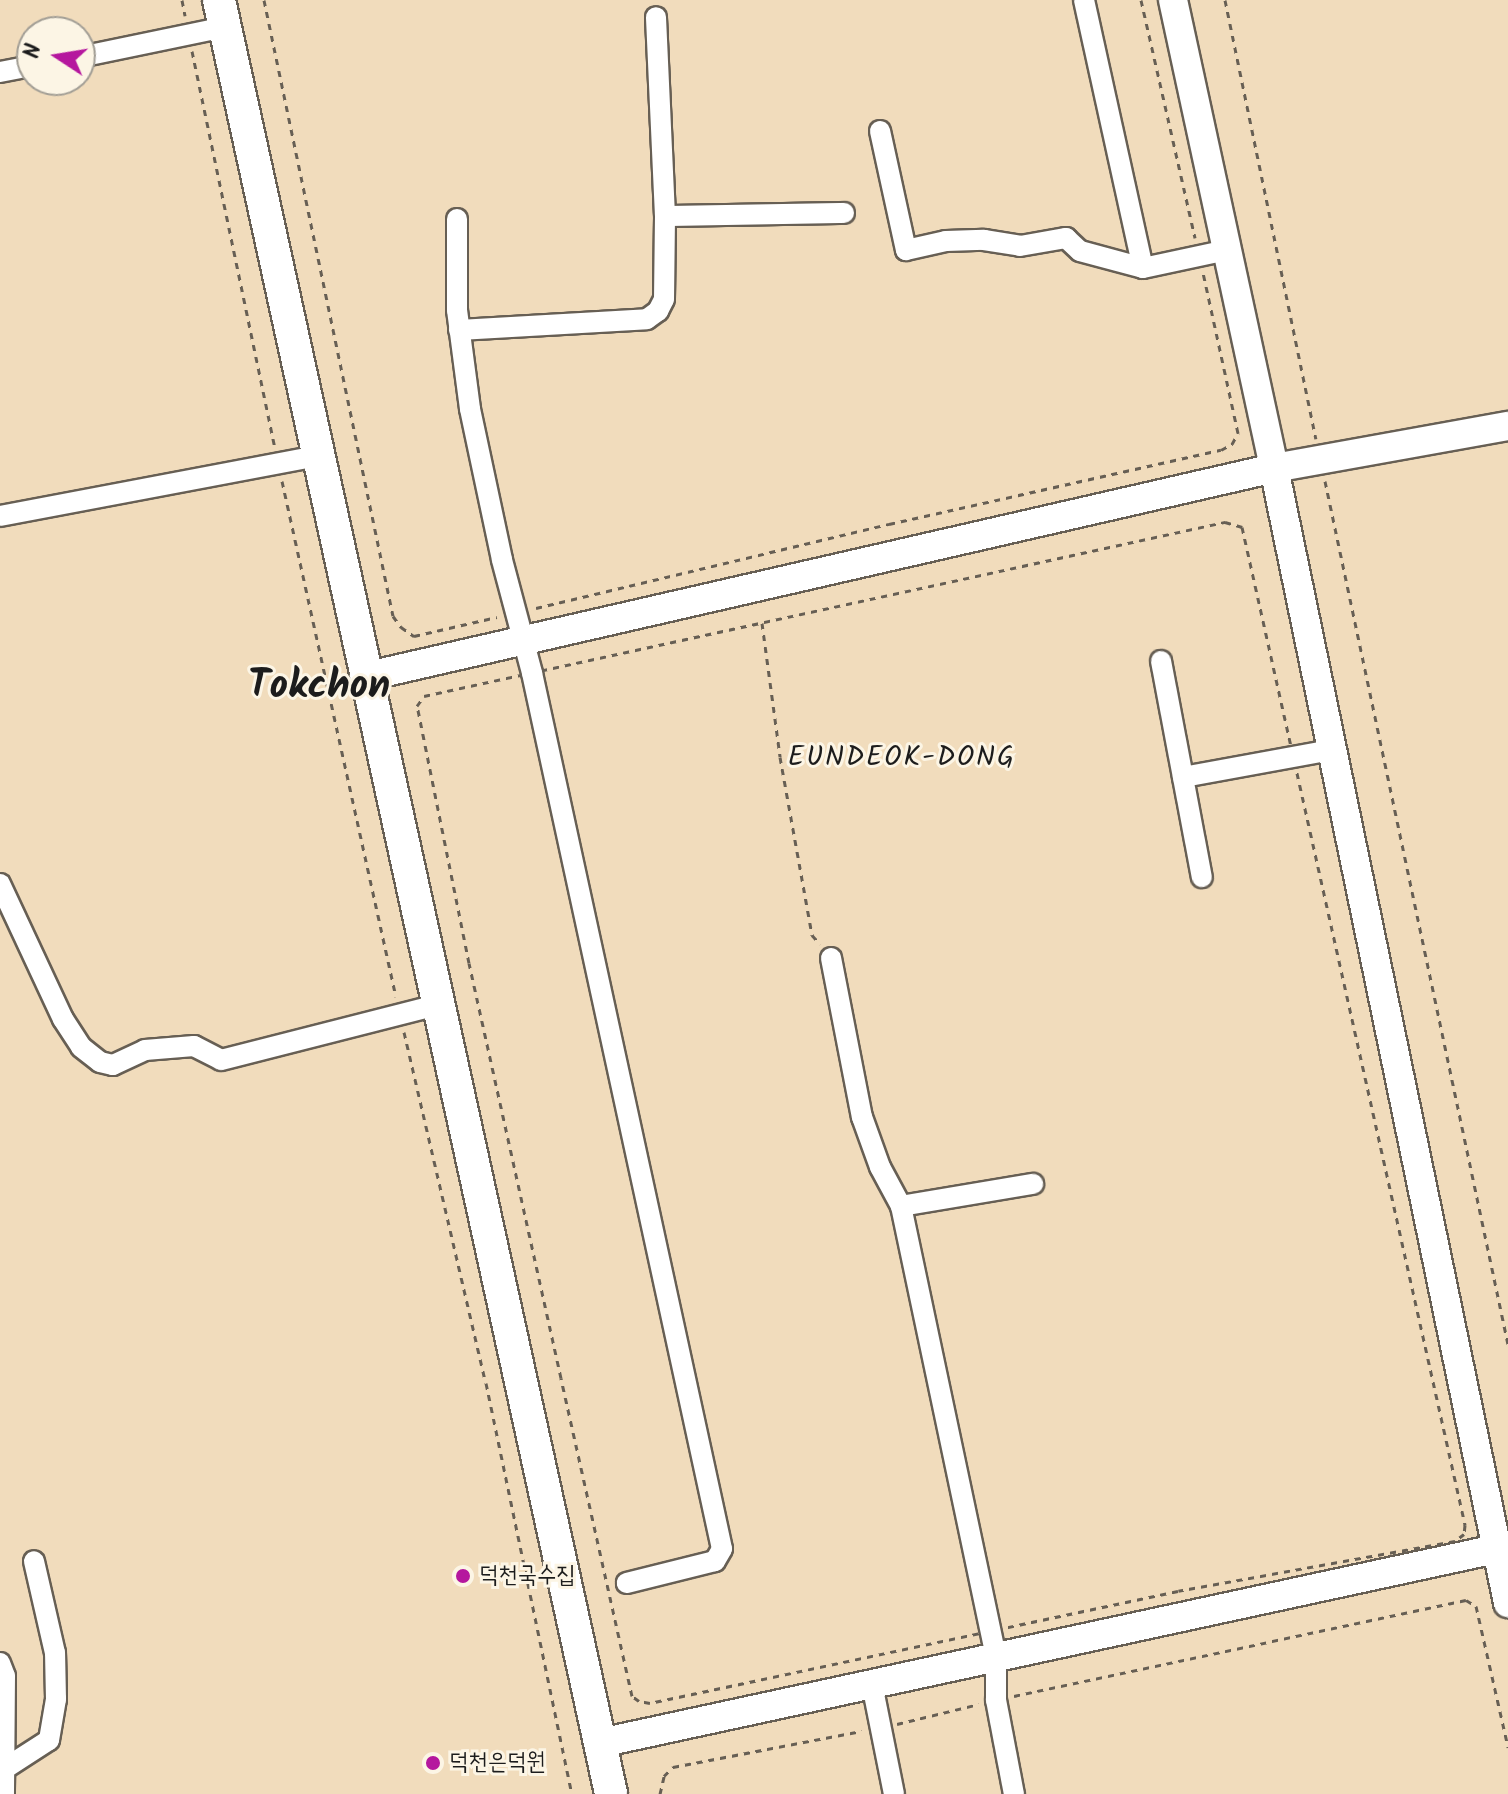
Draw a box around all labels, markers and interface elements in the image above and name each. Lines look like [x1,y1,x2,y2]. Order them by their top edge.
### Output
north arrow [16,16,96,96]
text: N [15,41,53,62]
district label: Tokchon [248,662,390,710]
district label: EUNDEOK-DONG [788,741,1016,775]
place label: 덕천국수집 [479,1562,576,1590]
marker: 덕천국수집 [454,1567,472,1585]
place label: 덕천은덕원 [449,1749,546,1777]
marker: 덕천은덕원 [424,1754,442,1772]

